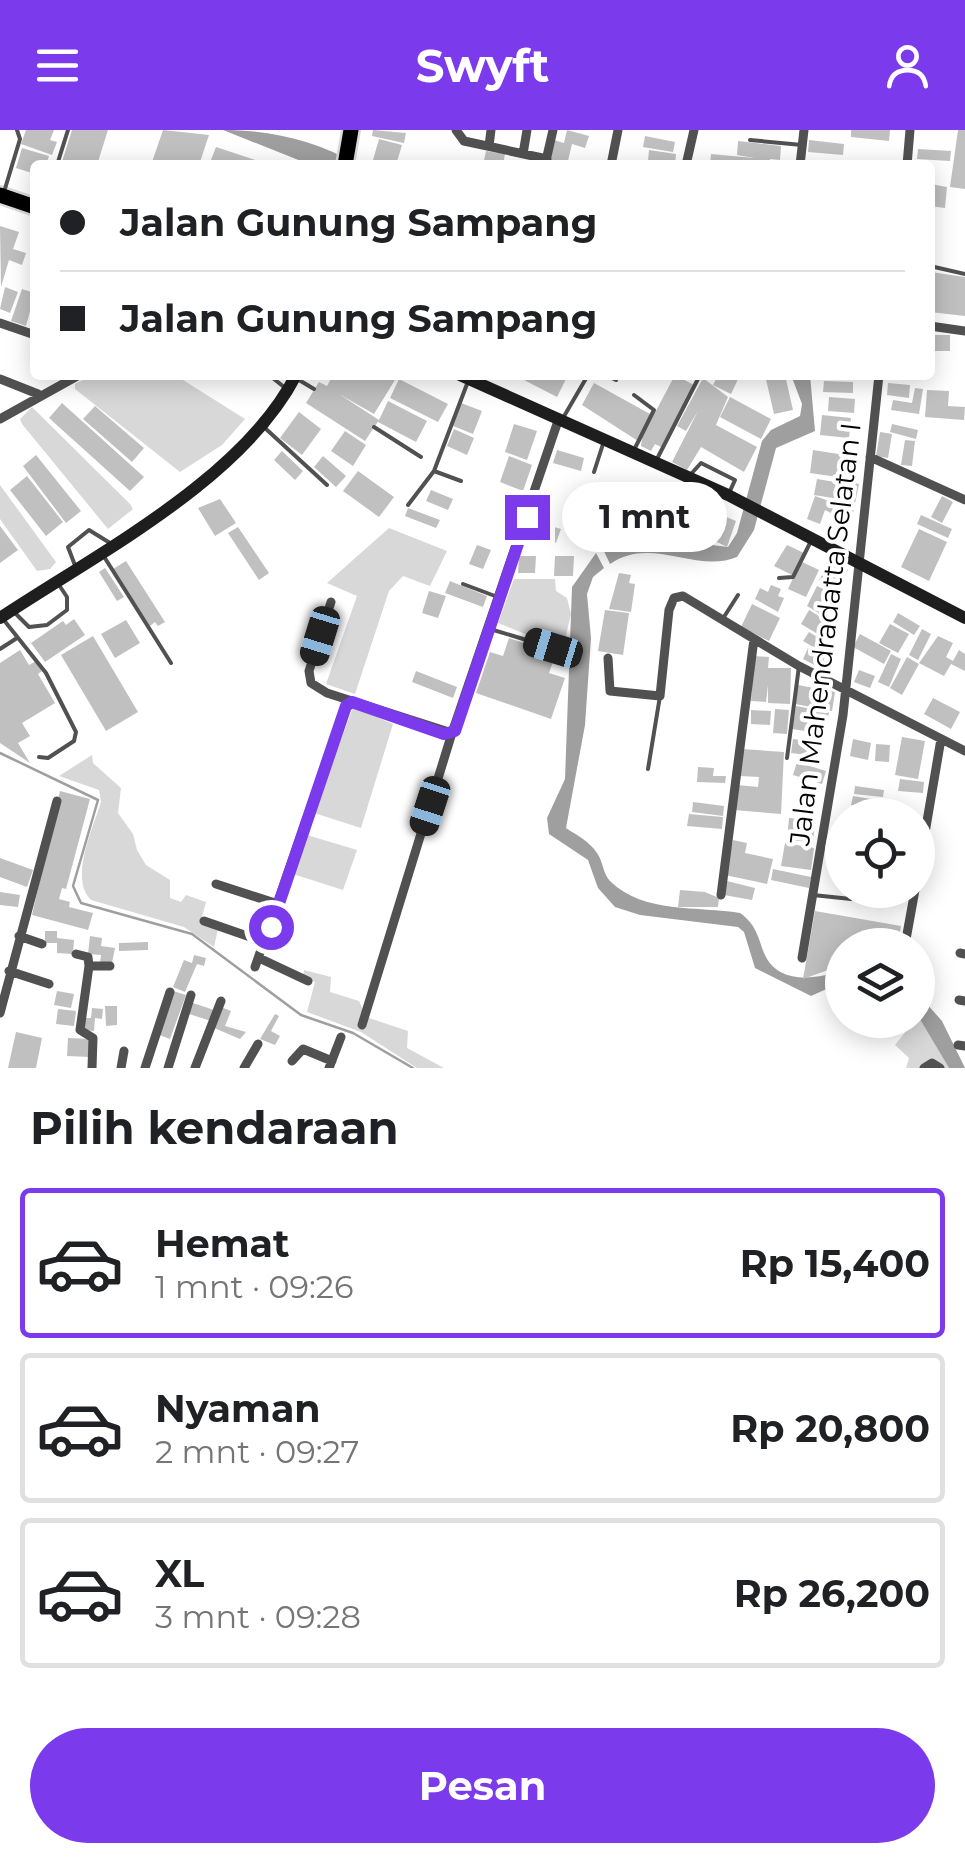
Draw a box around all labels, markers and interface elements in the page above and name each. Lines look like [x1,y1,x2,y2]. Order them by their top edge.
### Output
icon: menu [30,38,85,93]
text: Swyft [416,38,549,93]
icon: person [880,38,935,93]
text: Jalan Gunung Sampang [120,199,597,246]
text: Jalan Gunung Sampang [120,295,597,342]
street label: Jalan Mahendradatta Selatan I [782,421,868,848]
callout: 1 mnt [562,482,727,552]
route end [505,495,550,540]
text: 1 mnt [599,497,690,536]
car [297,603,343,669]
car [520,625,586,671]
car [406,773,454,839]
map controls [825,798,935,1038]
button: locate [825,798,935,908]
route start [249,905,294,950]
button: layers [825,928,935,1038]
text: Pilih kendaraan [30,1100,399,1155]
icon: car [35,1218,125,1308]
text: Hemat [155,1220,290,1267]
text: Rp 15,400 [740,1240,930,1287]
text: 1 mnt · 09:26 [155,1267,353,1306]
icon: car [35,1383,125,1473]
text: Nyaman [155,1385,321,1432]
text: Rp 20,800 [730,1405,930,1452]
text: 2 mnt · 09:27 [155,1432,359,1471]
icon: car [35,1548,125,1638]
text: XL [155,1550,204,1597]
text: Rp 26,200 [734,1570,930,1617]
text: 3 mnt · 09:28 [155,1597,361,1636]
button: Pesan [30,1728,935,1843]

